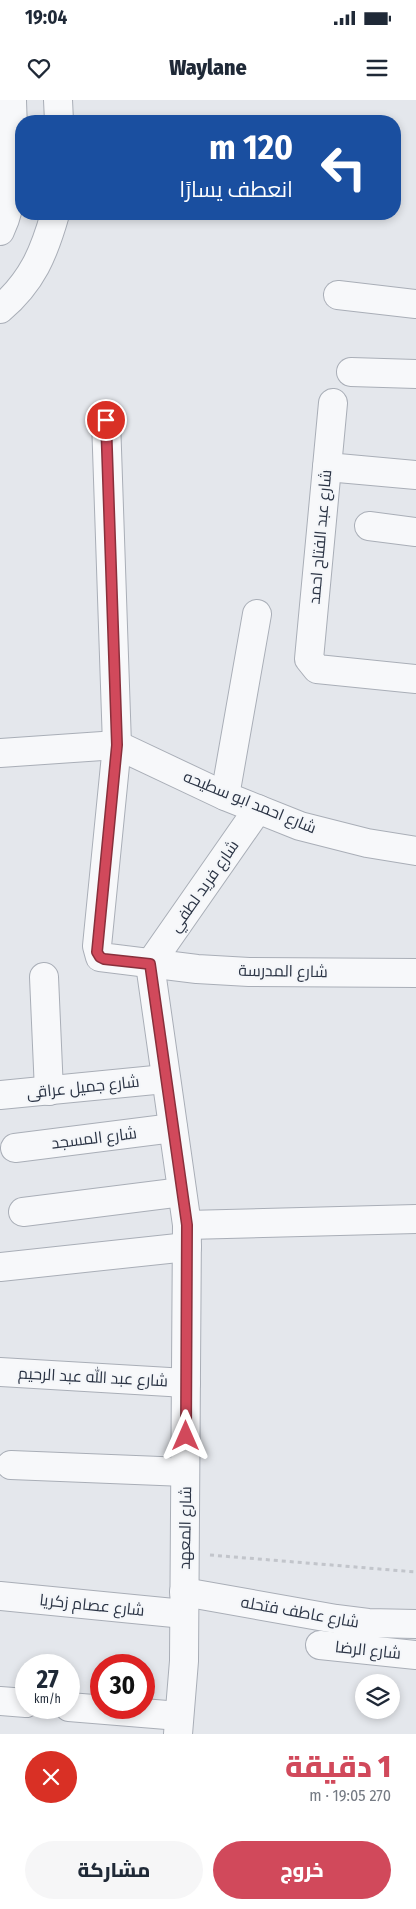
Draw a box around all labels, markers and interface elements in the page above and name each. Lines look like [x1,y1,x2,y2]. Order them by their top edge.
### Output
text: 19:04 [25,6,67,29]
icon: heart [25,54,53,82]
text: Waylane [169,54,247,81]
icon: menu [363,54,391,82]
text: 120 m [209,126,293,168]
icon: left [311,135,376,200]
text: انعطف يسارًا [179,176,293,203]
pin [85,399,127,441]
icon: arrive [92,406,120,434]
street label: شارع عبد الفتاح احمد [305,469,337,605]
street label: شارع احمد ابو سطيحه [180,767,319,839]
street label: شارع فريد لطفي [165,836,246,938]
street label: شارع المدرسة [238,961,328,983]
street label: شارع جميل عراقى [26,1072,141,1104]
street label: شارع المسجد [50,1123,138,1155]
street label: شارع عبد الله عبد الرحيم [17,1363,169,1392]
position arrow [159,1409,211,1461]
street label: شارع المعهد [175,1486,197,1570]
street label: شارع عصام زكريا [38,1590,146,1622]
street label: شارع عاطف فتحله [239,1592,361,1634]
street label: شارع الرضا [334,1637,402,1665]
speed limit sign: 30 [90,1654,155,1719]
text: 27 [36,1665,59,1695]
map controls [355,1674,400,1719]
button: layers [355,1674,400,1719]
text: km/h [34,1692,61,1706]
text: 1 دقيقة [285,1749,391,1785]
button: close [25,1751,77,1803]
text: 270 m · 19:05 [309,1786,391,1805]
button: مشاركة [25,1841,203,1899]
button: خروج [213,1841,391,1899]

